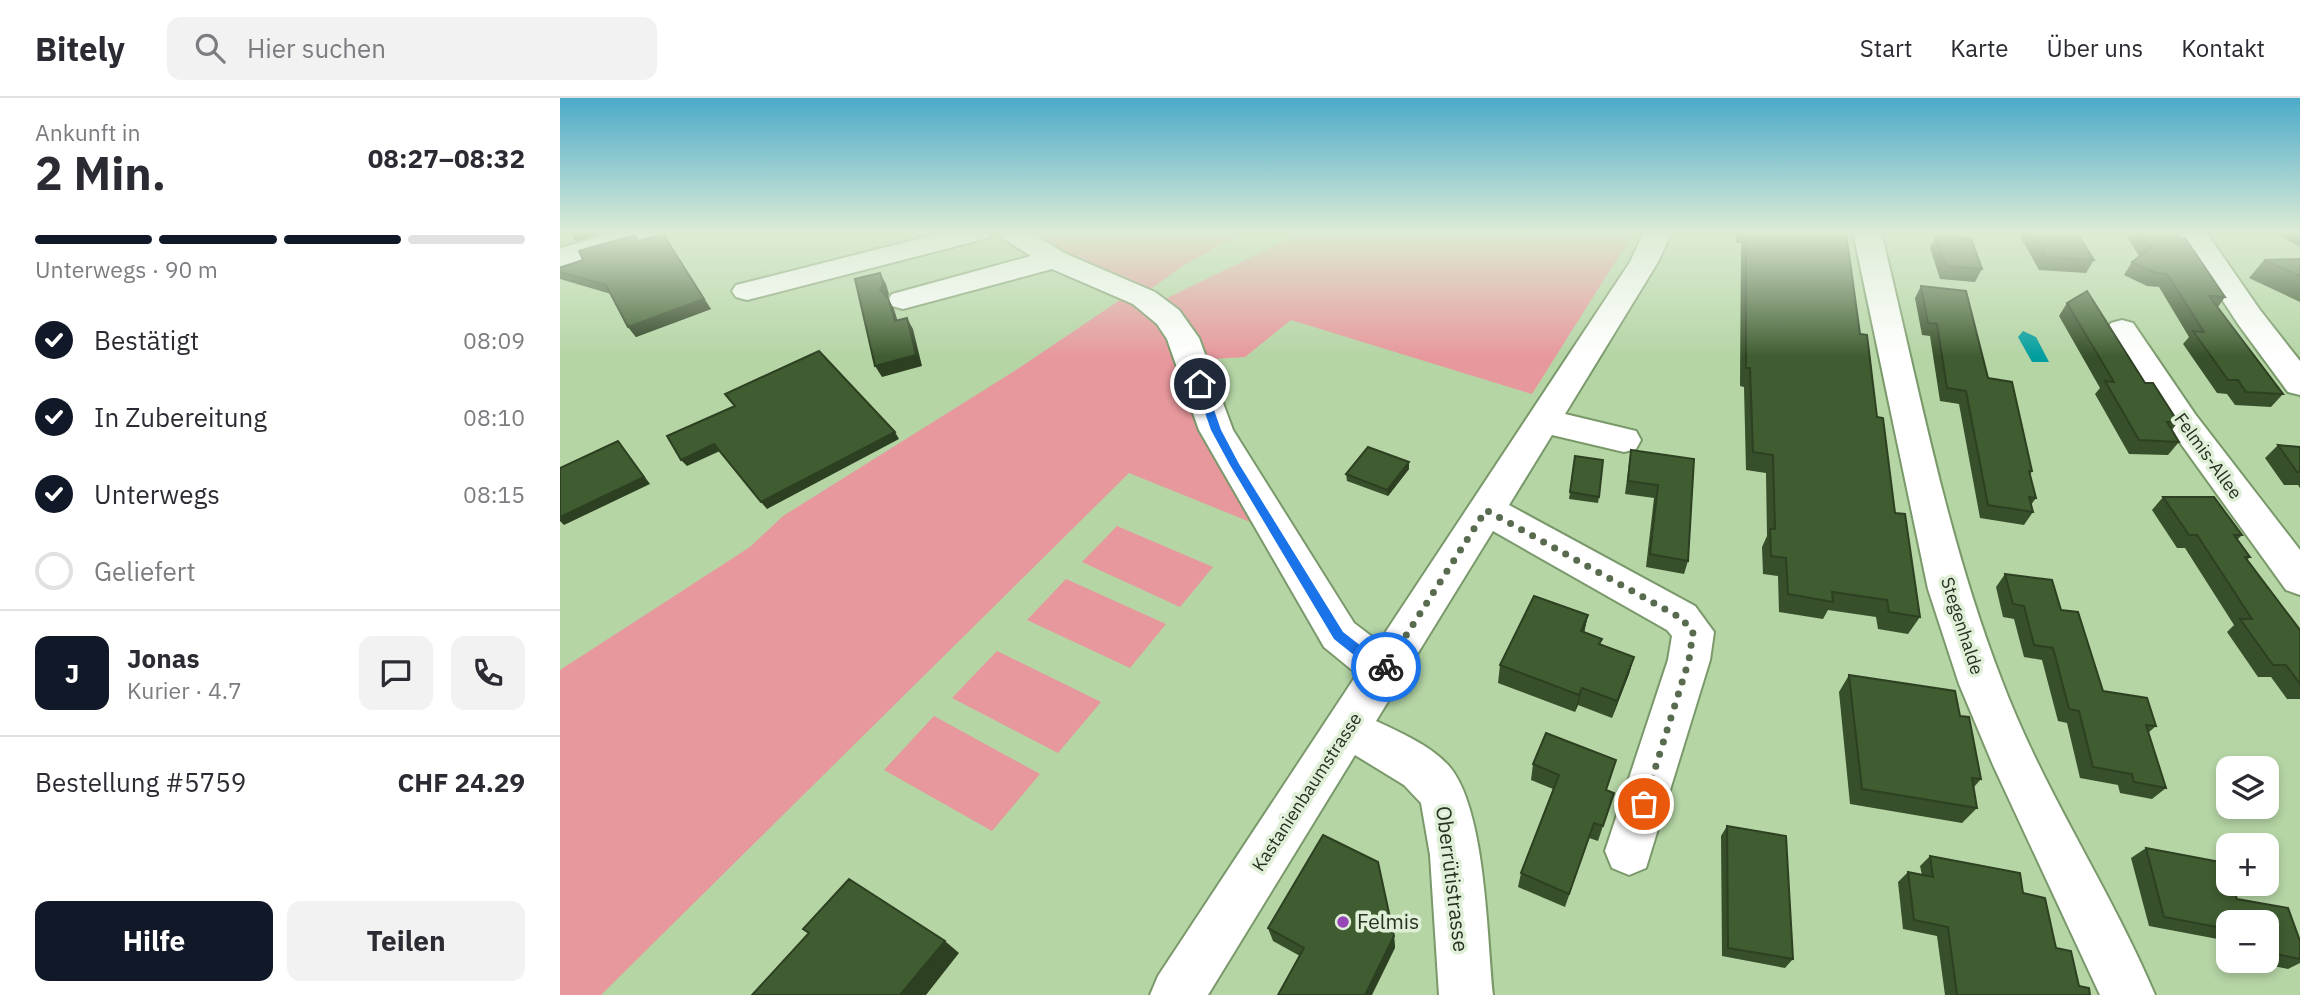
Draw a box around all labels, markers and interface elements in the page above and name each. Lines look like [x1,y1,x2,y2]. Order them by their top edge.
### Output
search box [167,17,657,80]
text: Bitely [35,27,125,70]
icon: search [191,29,229,67]
text: Hier suchen [247,31,386,65]
text: Start [1860,32,1912,64]
text: Karte [1950,32,2008,64]
text: Über uns [2046,32,2143,64]
text: Kontakt [2181,32,2265,64]
text: Ankunft in [35,117,141,147]
text: 08:27–08:32 [368,141,525,175]
text: 2 Min. [35,143,166,203]
text: Unterwegs · 90 m [35,254,218,284]
icon: check [35,321,73,359]
text: Bestätigt [94,323,199,357]
text: 08:09 [463,325,525,355]
pin [1170,354,1230,414]
icon: home [1181,365,1219,403]
icon: check [35,398,73,436]
text: In Zubereitung [94,400,267,434]
text: 08:10 [463,402,525,432]
street label: Felmis-Allee [2169,408,2247,503]
icon: check [35,475,73,513]
text: Unterwegs [94,477,220,511]
text: 08:15 [463,479,525,509]
text: Geliefert [94,554,196,588]
street label: Stegenhalde [1936,574,1989,678]
courier [1351,632,1421,702]
button: chat [359,636,433,710]
button: phone [451,636,525,710]
text: Jonas [127,641,200,675]
icon: bike [1367,648,1405,686]
text: J [65,656,79,690]
text: Kurier · 4.7 [127,675,242,705]
street label: Kastanienbaumstrasse [1247,708,1367,875]
map controls [2216,756,2279,973]
button: layers [2216,756,2279,819]
text: Bestellung #5759 [35,765,246,799]
text: CHF 24.29 [397,765,525,799]
pin [1614,774,1674,834]
icon: bag [1625,785,1663,823]
street label: Oberrütistrasse [1430,804,1476,953]
button: + [2216,833,2279,896]
button: Hilfe [35,901,273,981]
button: Teilen [287,901,525,981]
place label: Felmis [1357,907,1419,935]
button: − [2216,910,2279,973]
marker: Felmis [1335,914,1351,930]

